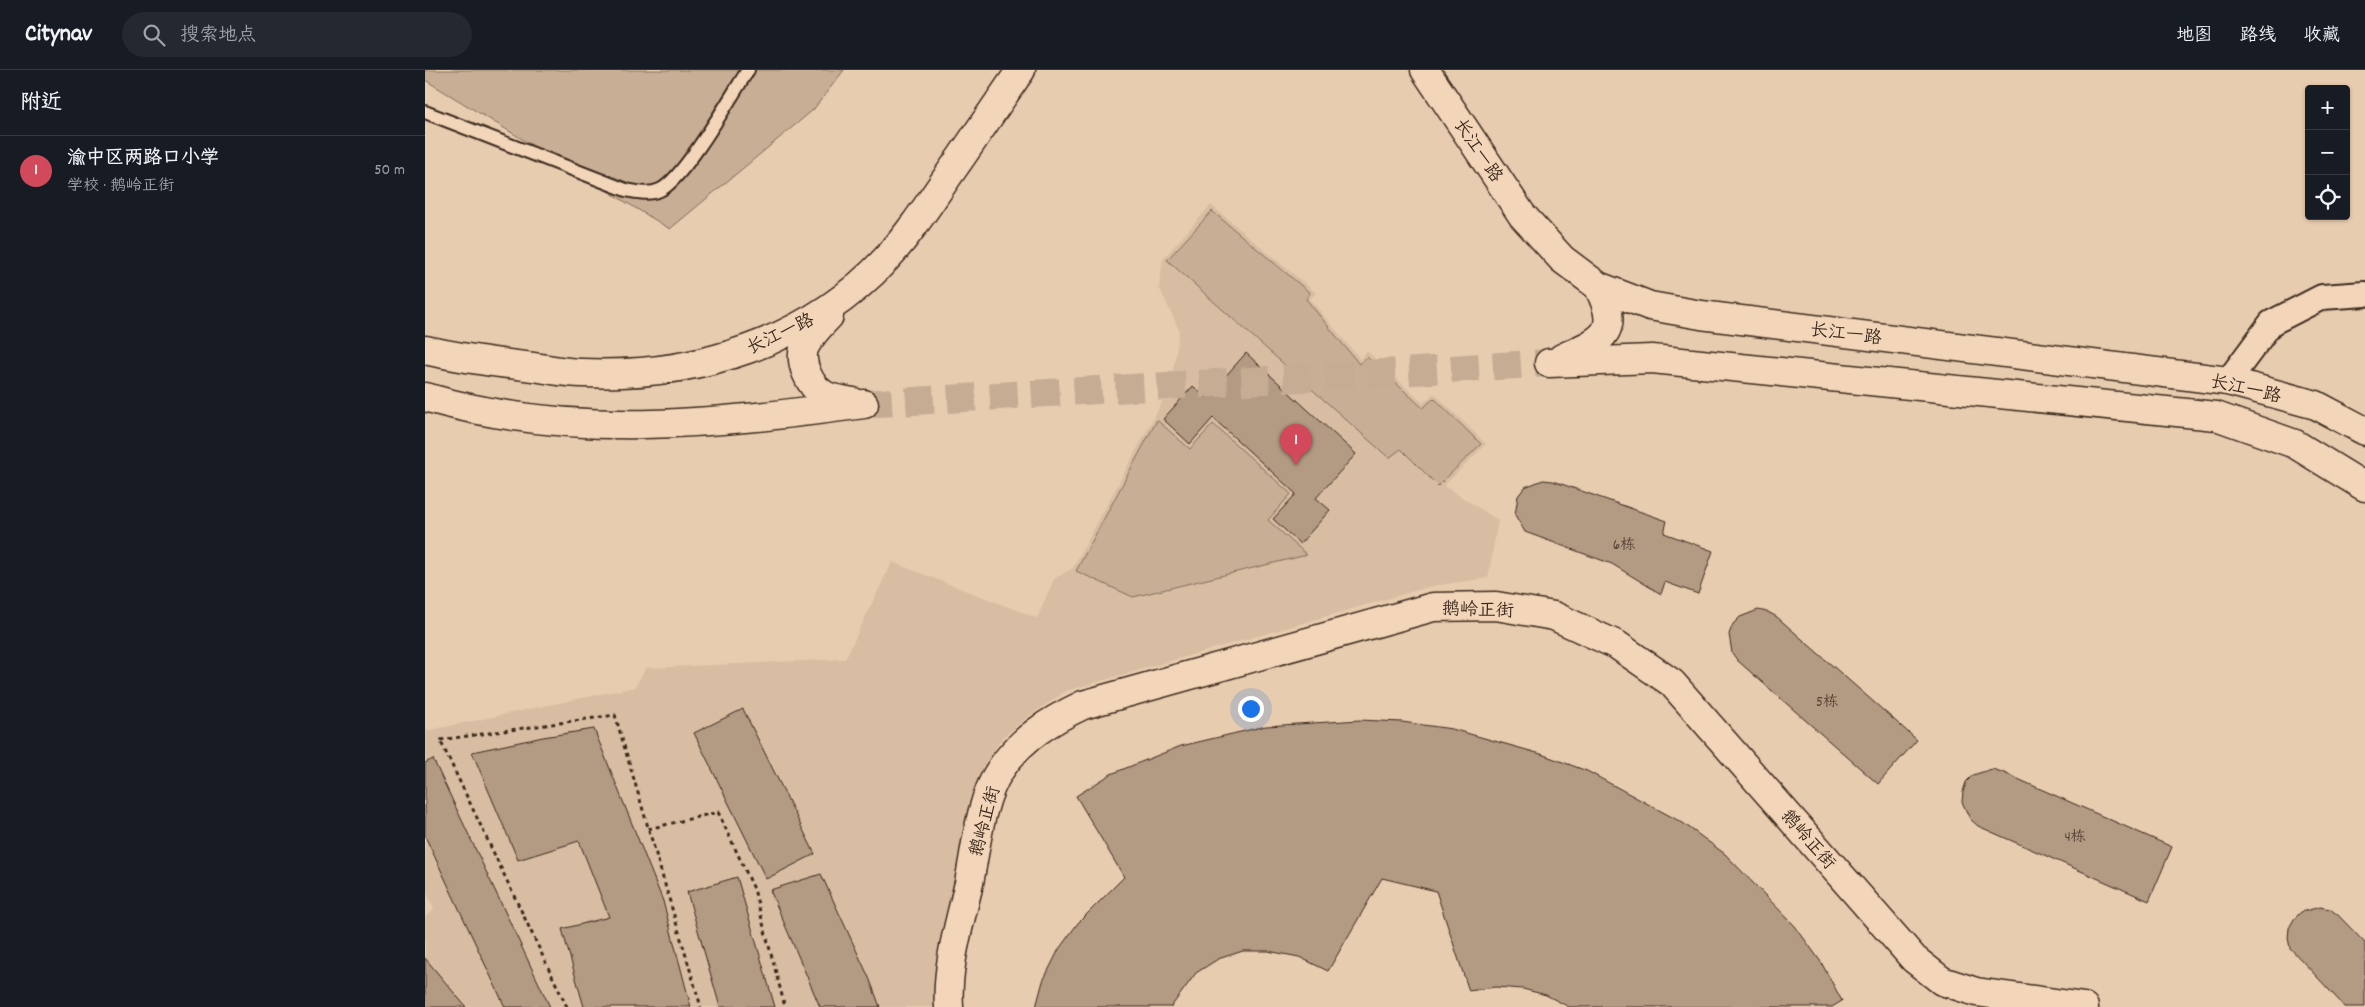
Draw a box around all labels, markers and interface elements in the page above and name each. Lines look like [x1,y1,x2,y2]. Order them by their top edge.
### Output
search box [122,12,472,57]
text: Citynav [25,18,92,52]
icon: search [140,21,168,49]
text: 搜索地点 [180,23,256,50]
text: 地图 [2176,24,2212,49]
text: 路线 [2240,24,2276,49]
text: 收藏 [2304,24,2340,49]
map controls [2305,85,2350,220]
button: + [2305,85,2350,130]
text: 附近 [20,89,62,119]
street label: 长江一路 [1446,115,1507,188]
button: − [2305,130,2350,175]
text: 渝中区两路口小学 [67,146,219,173]
text: 1 [34,159,38,182]
text: 50 m [374,159,405,182]
text: 学校 · 鹅岭正街 [67,175,174,198]
button: locate [2305,175,2350,220]
street label: 长江一路 [743,309,819,362]
street label: 长江一路 [1808,319,1883,352]
street label: 长江一路 [2208,370,2283,411]
pin: 1 [1280,424,1312,465]
house number: 6栋 [1613,535,1635,557]
street label: 鹅岭正街 [1441,598,1514,625]
house number: 5栋 [1816,692,1838,714]
your location [1238,696,1264,722]
street label: 鹅岭正街 [965,784,1008,860]
street label: 鹅岭正街 [1774,805,1840,876]
house number: 4栋 [2064,827,2086,849]

